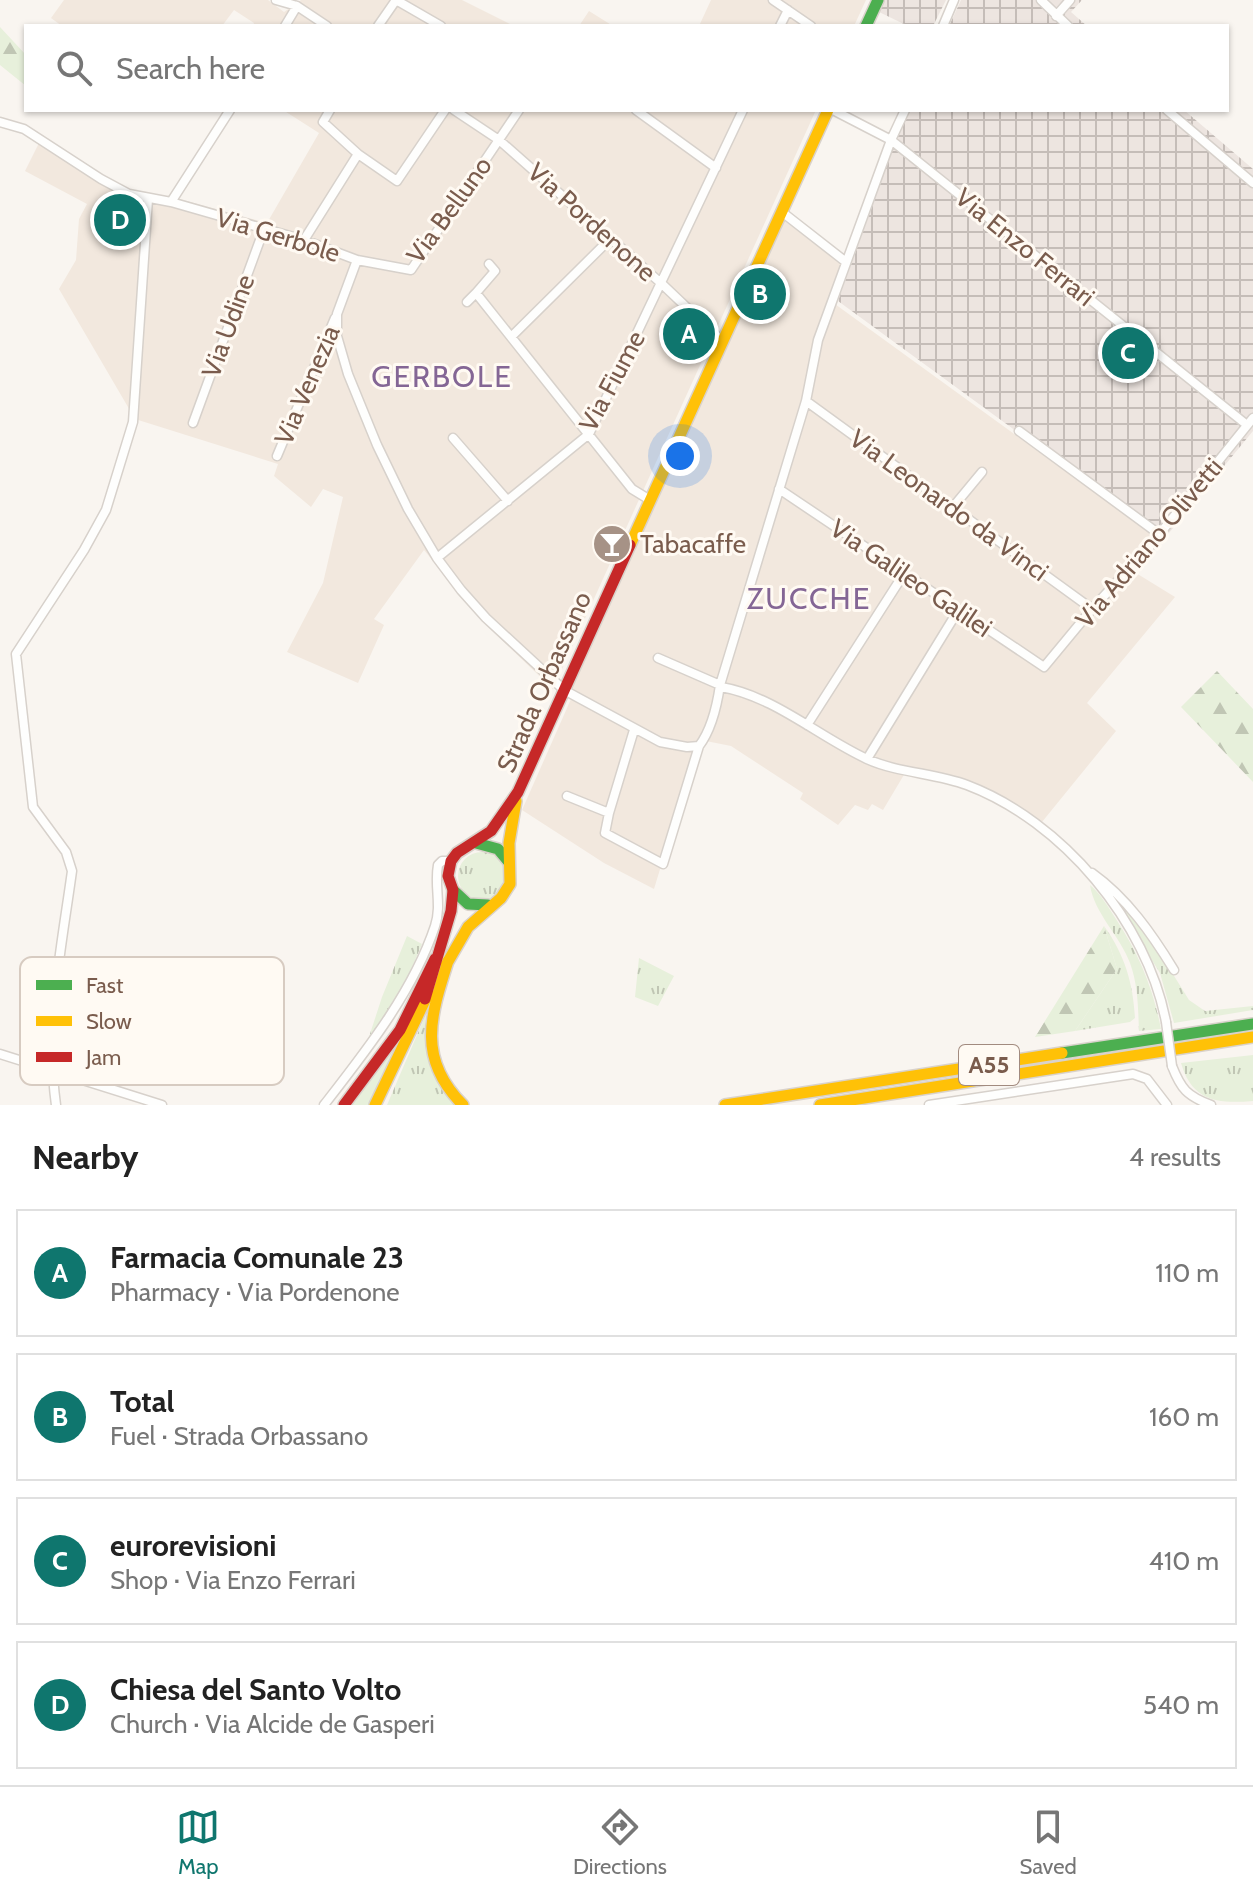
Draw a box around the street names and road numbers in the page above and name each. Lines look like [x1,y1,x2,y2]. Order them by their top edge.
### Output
street label: Via Belluno [399,150,499,270]
street label: Via Pordenone [521,156,663,288]
street label: Via Enzo Ferrari [949,181,1101,313]
street label: Via Gerbole [212,201,344,269]
street label: Via Udine [195,270,261,382]
street label: Via Venezia [268,320,347,449]
street label: Via Fiume [572,325,652,437]
street label: Via Leonardo da Vinci [843,422,1055,588]
street label: Via Adriano Olivetti [1069,451,1229,635]
street label: Via Galileo Galilei [824,512,998,644]
street label: Strada Orbassano [490,587,598,777]
road number: A55 [959,1045,1019,1085]

